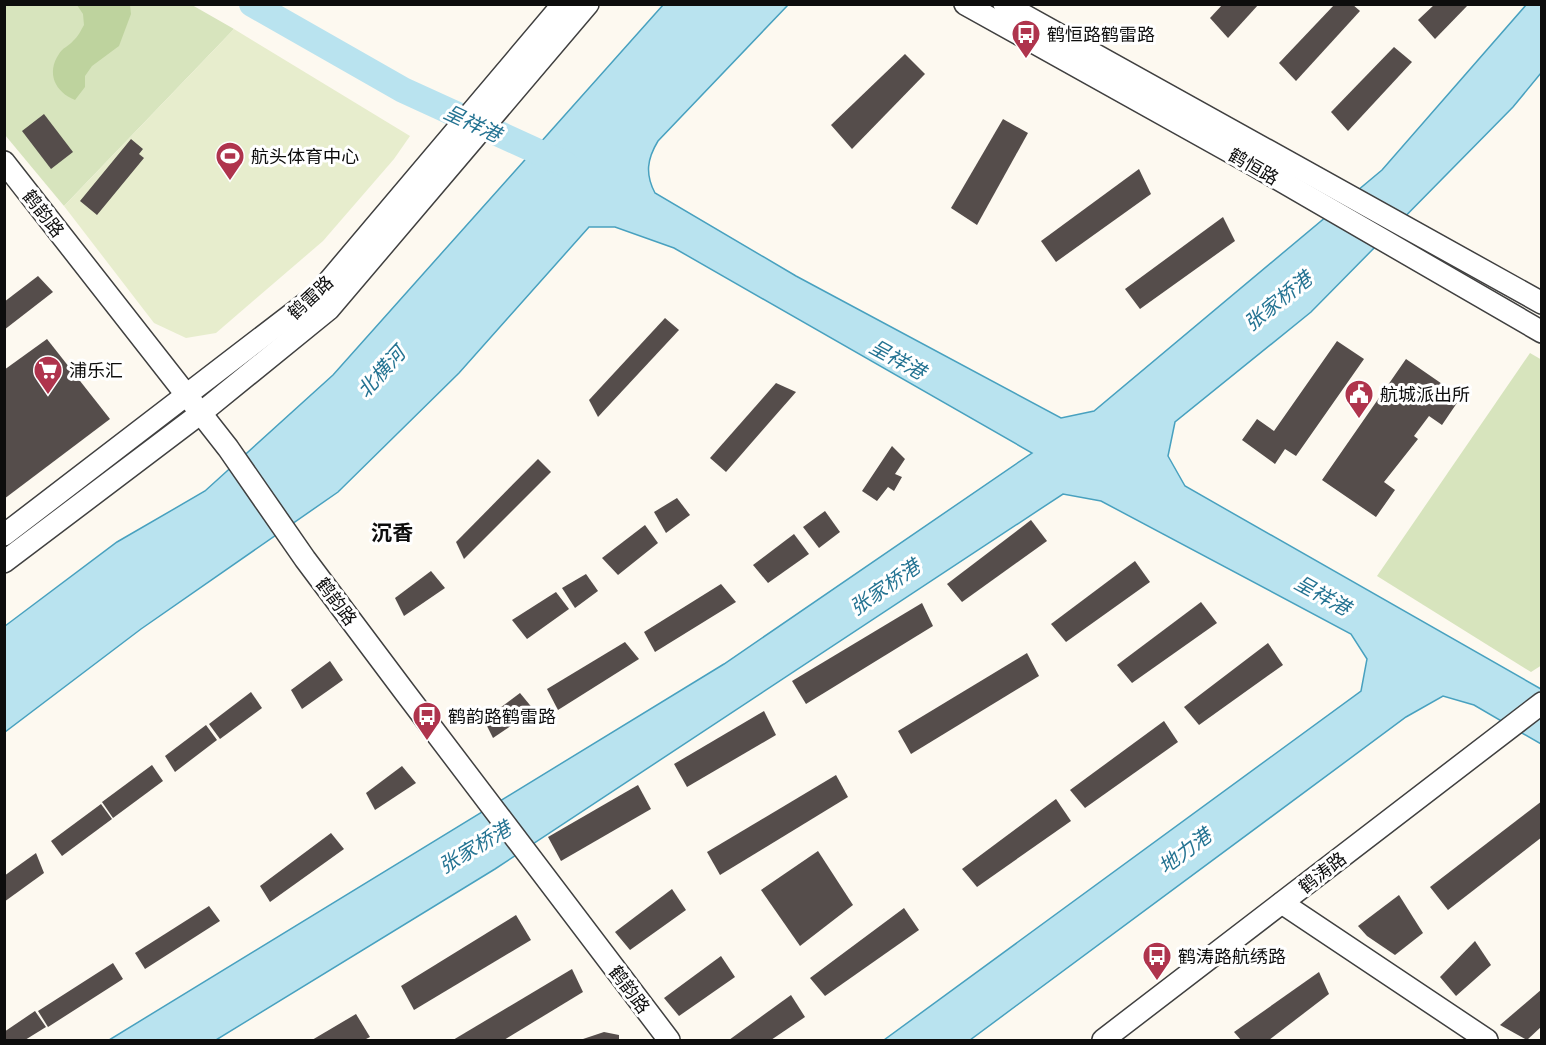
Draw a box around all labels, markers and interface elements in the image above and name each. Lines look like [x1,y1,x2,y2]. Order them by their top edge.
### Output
bus stop icon: 鹤恒路鹤雷路 [1010,18,1042,60]
place label: 鹤恒路鹤雷路 [1047,22,1155,46]
water label: 呈祥港 [440,97,509,148]
sports icon: 航头体育中心 [214,140,246,182]
street label: 鹤恒路 [1225,142,1283,190]
place label: 航头体育中心 [251,144,359,168]
street label: 鹤韵路 [18,184,70,242]
water label: 张家桥港 [1237,262,1319,336]
street label: 鹤雷路 [282,270,338,324]
water label: 呈祥港 [865,332,933,386]
water label: 北横河 [350,337,413,402]
supermarket icon: 浦乐汇 [32,354,64,396]
place label: 浦乐汇 [69,358,123,382]
public building icon: 航城派出所 [1343,378,1375,420]
place label: 航城派出所 [1380,382,1470,406]
district label: 沉香 [371,517,413,545]
water label: 张家桥港 [843,550,927,620]
water label: 呈祥港 [1290,568,1358,622]
street label: 鹤韵路 [311,572,363,630]
bus stop icon: 鹤韵路鹤雷路 [411,700,443,742]
place label: 鹤韵路鹤雷路 [448,704,556,728]
water label: 张家桥港 [433,812,518,878]
water label: 地力港 [1152,819,1218,879]
street label: 鹤涛路 [1293,846,1351,898]
bus stop icon: 鹤涛路航绣路 [1141,940,1173,982]
place label: 鹤涛路航绣路 [1178,944,1286,968]
street label: 鹤韵路 [604,960,656,1018]

